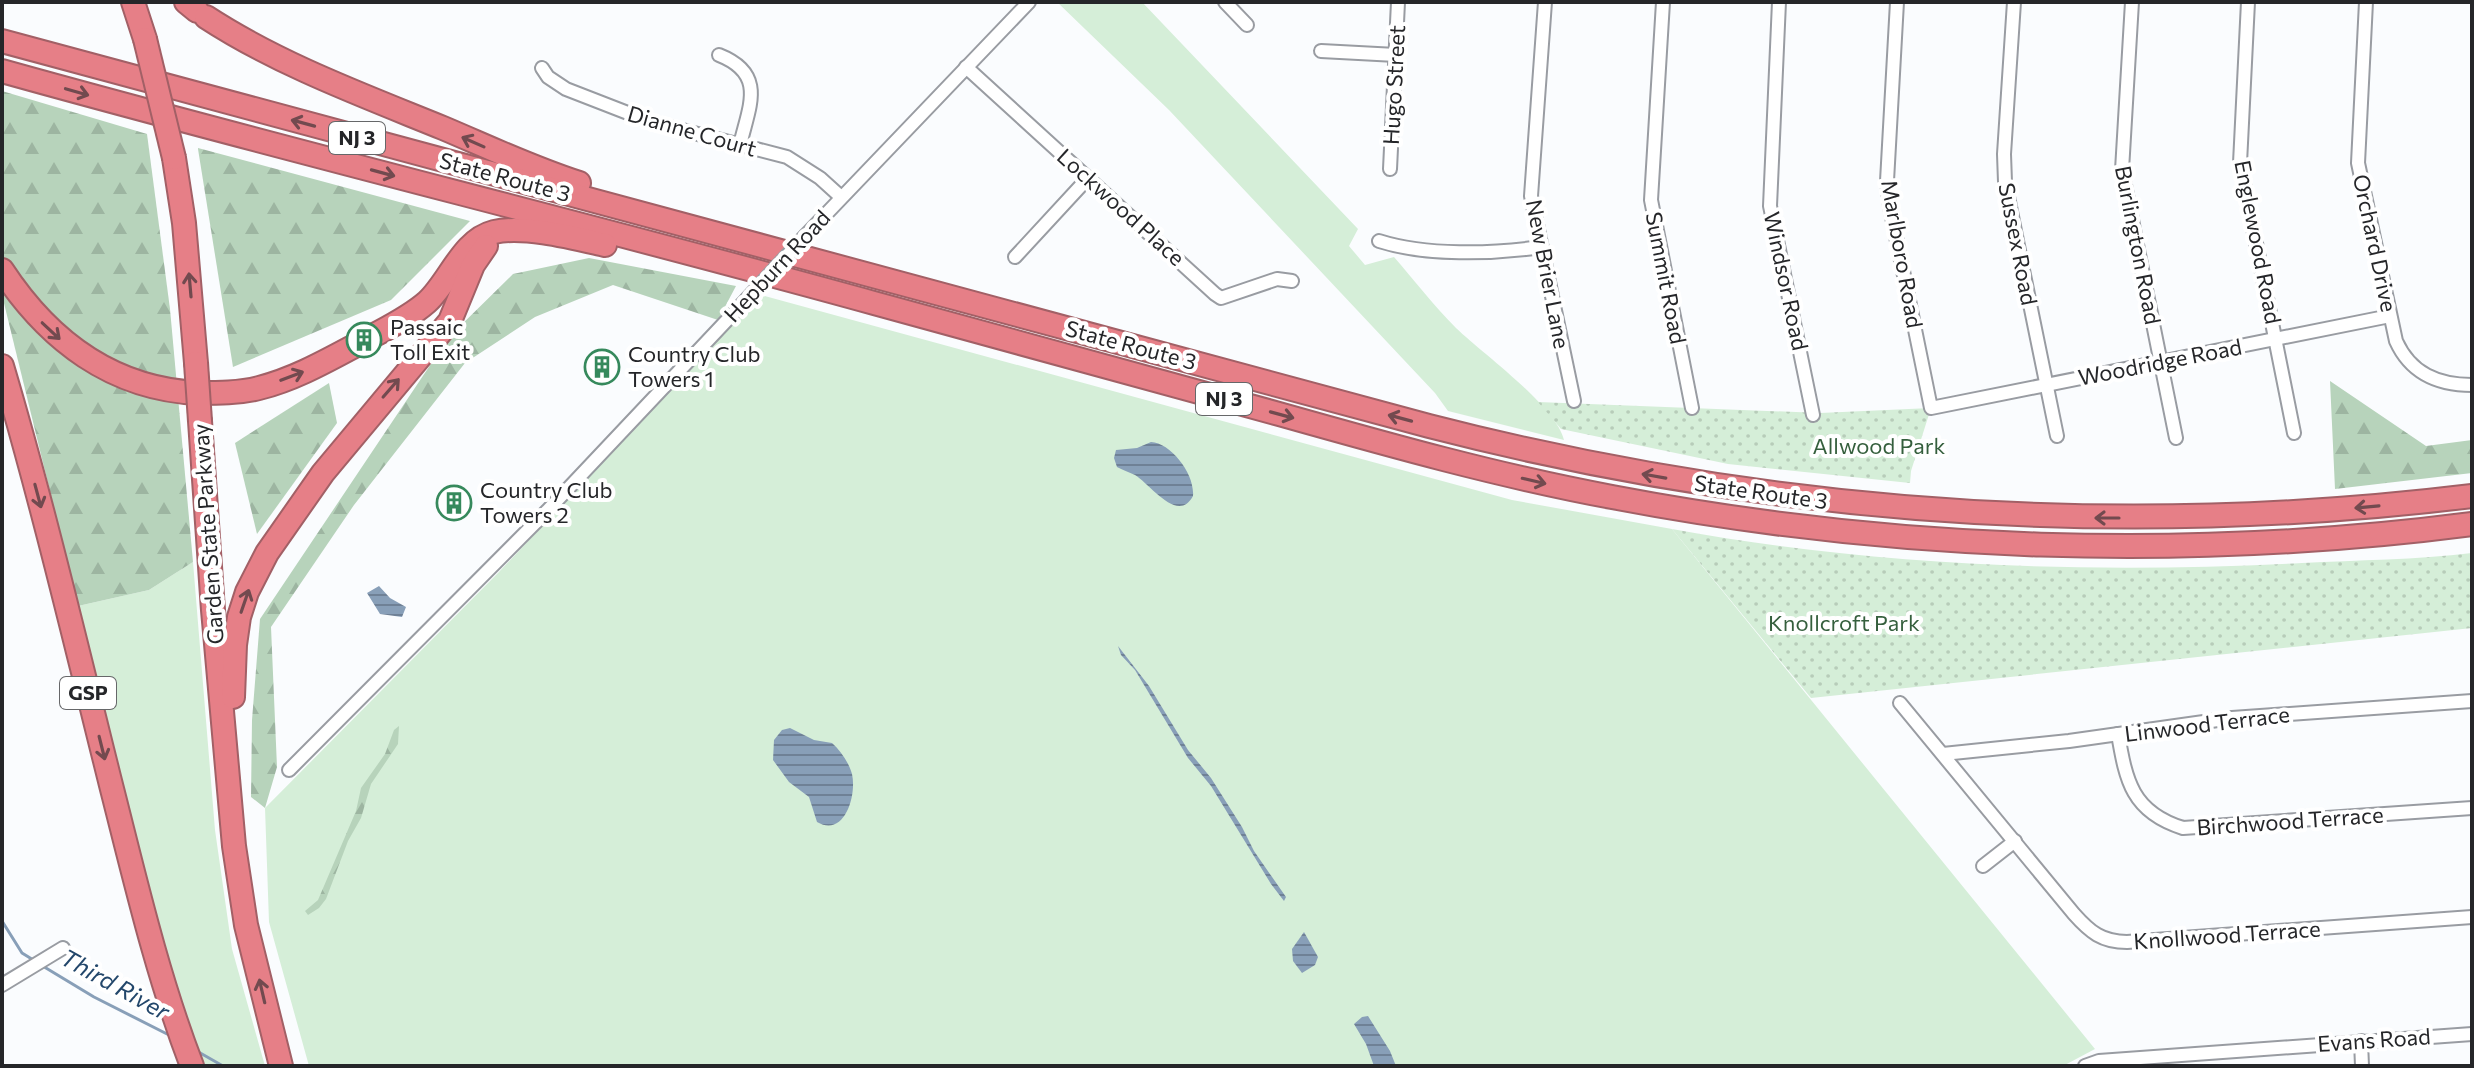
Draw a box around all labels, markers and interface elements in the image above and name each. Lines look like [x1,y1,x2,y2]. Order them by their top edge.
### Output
street label: Hugo Street [1377,24,1410,146]
one-way arrow [64,85,90,100]
street label: Dianne Court [625,99,760,162]
one-way arrow [290,115,316,130]
road number: NJ 3 [329,122,385,154]
one-way arrow [462,134,486,149]
street label: Lockwood Place [1052,142,1191,271]
street label: State Route 3 [437,146,574,207]
street label: Englewood Road [2229,158,2288,326]
street label: Burlington Road [2110,163,2167,327]
one-way arrow [369,166,395,181]
street label: Orchard Drive [2348,172,2403,314]
street label: Marlboro Road [1876,178,1929,330]
street label: Sussex Road [1993,180,2044,307]
street label: New Brier Lane [1521,197,1576,351]
street label: Hepburn Road [718,204,835,327]
street label: Windsor Road [1759,209,1814,353]
street label: Summit Road [1640,210,1693,346]
one-way arrow [182,272,197,299]
place label: Passaic Toll Exit [390,313,470,365]
street label: State Route 3 [1063,314,1200,375]
one-way arrow [41,321,61,340]
building icon: Passaic Toll Exit [345,321,383,359]
street label: Woodridge Road [2076,332,2244,391]
place label: Country Club Towers 1 [628,340,760,392]
building icon: Country Club Towers 1 [583,348,621,386]
one-way arrow [279,368,304,383]
one-way arrow [382,379,400,399]
road number: NJ 3 [1196,383,1252,415]
one-way arrow [1269,409,1295,424]
one-way arrow [1388,409,1414,424]
street label: Garden State Parkway [186,423,229,645]
park label: Allwood Park [1813,432,1945,459]
one-way arrow [1641,467,1667,482]
street label: State Route 3 [1693,469,1830,514]
one-way arrow [1521,474,1546,489]
place label: Country Club Towers 2 [480,476,612,528]
one-way arrow [31,482,46,508]
building icon: Country Club Towers 2 [435,484,473,522]
one-way arrow [2354,500,2381,515]
one-way arrow [2094,510,2121,526]
one-way arrow [238,589,253,614]
park label: Knollcroft Park [1768,609,1920,636]
road number: GSP [60,677,116,709]
street label: Linwood Terrace [2123,700,2291,747]
one-way arrow [95,734,110,760]
street label: Birchwood Terrace [2196,801,2384,841]
street label: Knollwood Terrace [2133,914,2321,955]
water label: Third River [56,942,176,1026]
one-way arrow [253,978,268,1004]
street label: Evans Road [2316,1022,2432,1057]

